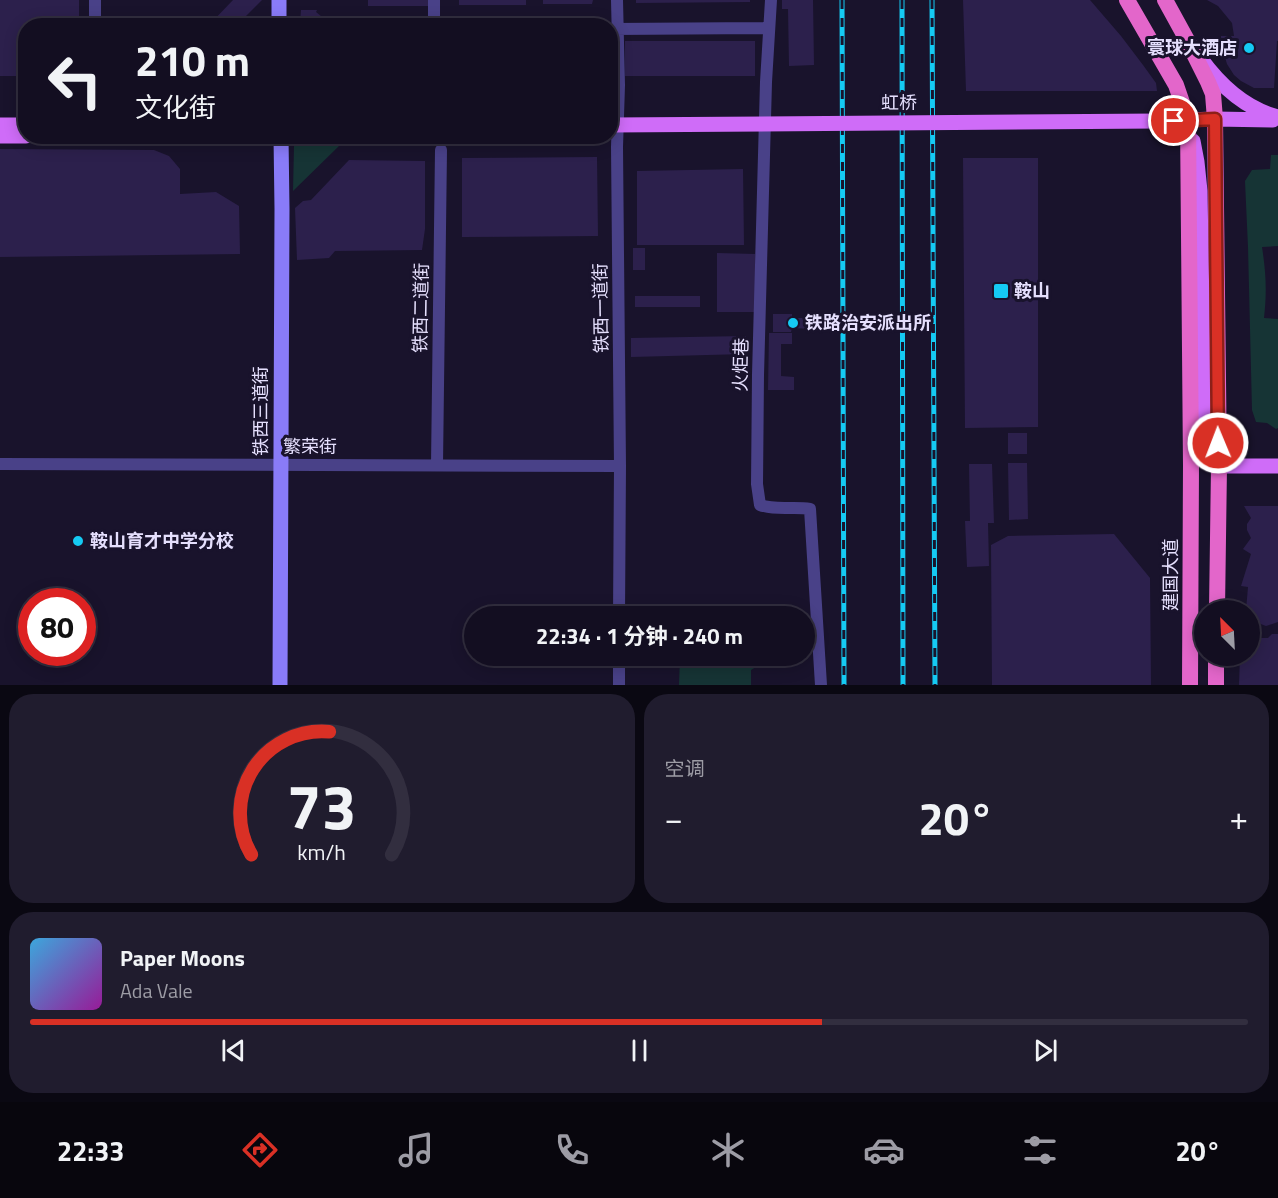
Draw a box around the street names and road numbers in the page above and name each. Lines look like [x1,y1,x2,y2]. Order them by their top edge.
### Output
street label: 虹桥 [881,89,917,116]
street label: 铁西二道街 [406,263,435,353]
street label: 铁西一道街 [586,263,615,353]
street label: 火炬巷 [727,338,754,392]
street label: 铁西三道街 [247,366,274,456]
street label: 繁荣街 [283,433,337,460]
street label: 建国大道 [1157,539,1184,611]

